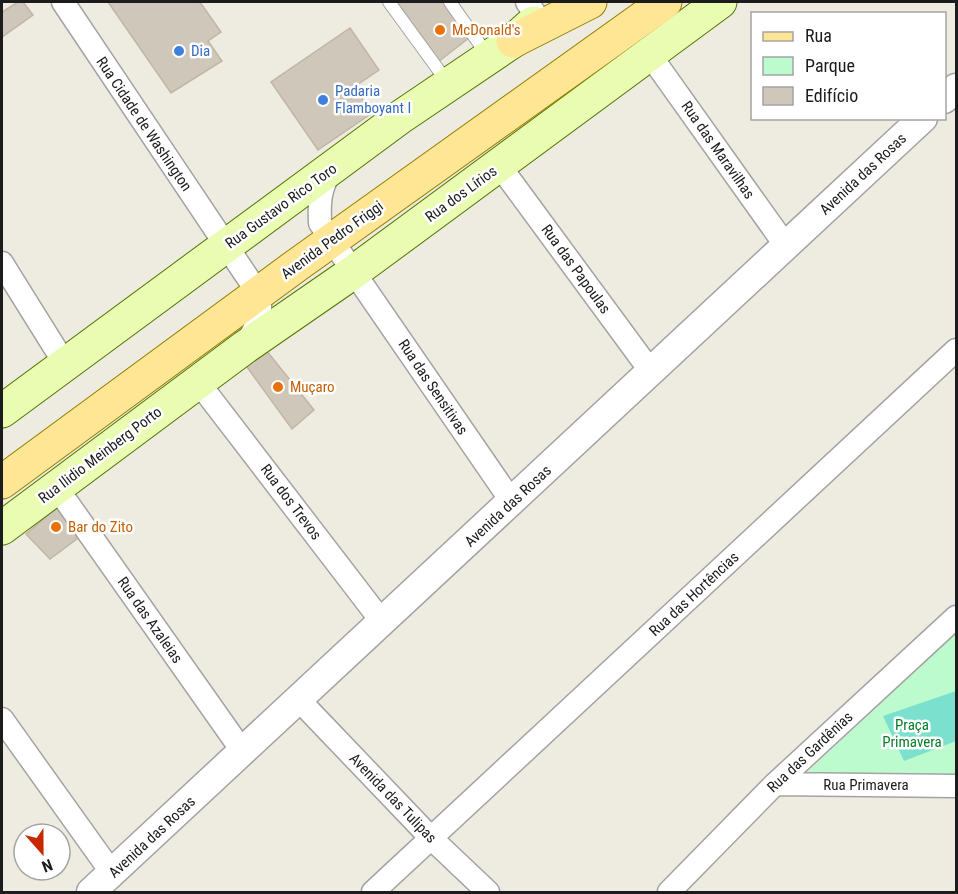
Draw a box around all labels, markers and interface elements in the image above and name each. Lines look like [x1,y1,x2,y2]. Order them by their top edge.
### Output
legend [751,12,946,120]
place label: McDonald's [452,21,521,39]
marker: McDonald's [433,23,447,37]
text: Rua [805,25,832,46]
place label: Dia [191,42,210,60]
marker: Dia [172,44,186,58]
street label: Rua Cidade de Washington [92,54,196,194]
text: Parque [805,55,855,76]
place label: Padaria Flamboyant I [335,82,411,117]
text: Edifício [805,85,858,106]
marker: Padaria Flamboyant I [316,93,330,107]
street label: Rua das Maravilhas [678,98,758,202]
street label: Avenida das Rosas [816,129,910,219]
street label: Rua Gustavo Rico Toro [222,160,340,252]
street label: Rua dos Lírios [422,162,500,226]
street label: Avenida Pedro Friggi [277,197,387,283]
street label: Rua das Papoulas [538,221,614,317]
street label: Rua das Sensitivas [394,336,472,438]
place label: Muçaro [290,378,335,396]
marker: Muçaro [271,380,285,394]
street label: Rua Ilidio Meinberg Porto [35,403,165,507]
street label: Rua dos Trevos [257,461,325,544]
street label: Avenida das Rosas [461,461,555,551]
place label: Bar do Zito [68,518,133,536]
marker: Bar do Zito [49,520,63,534]
street label: Rua das Hortências [646,548,743,640]
street label: Rua das Azaleias [114,573,186,667]
street label: Rua das Gardênias [763,708,857,796]
park label: Praça Primavera [882,716,942,751]
street label: Avenida das Tulipas [346,749,440,847]
street label: Rua Primavera [823,776,909,794]
street label: Avenida das Rosas [105,792,199,882]
north arrow [12,822,72,882]
text: N [39,855,55,876]

